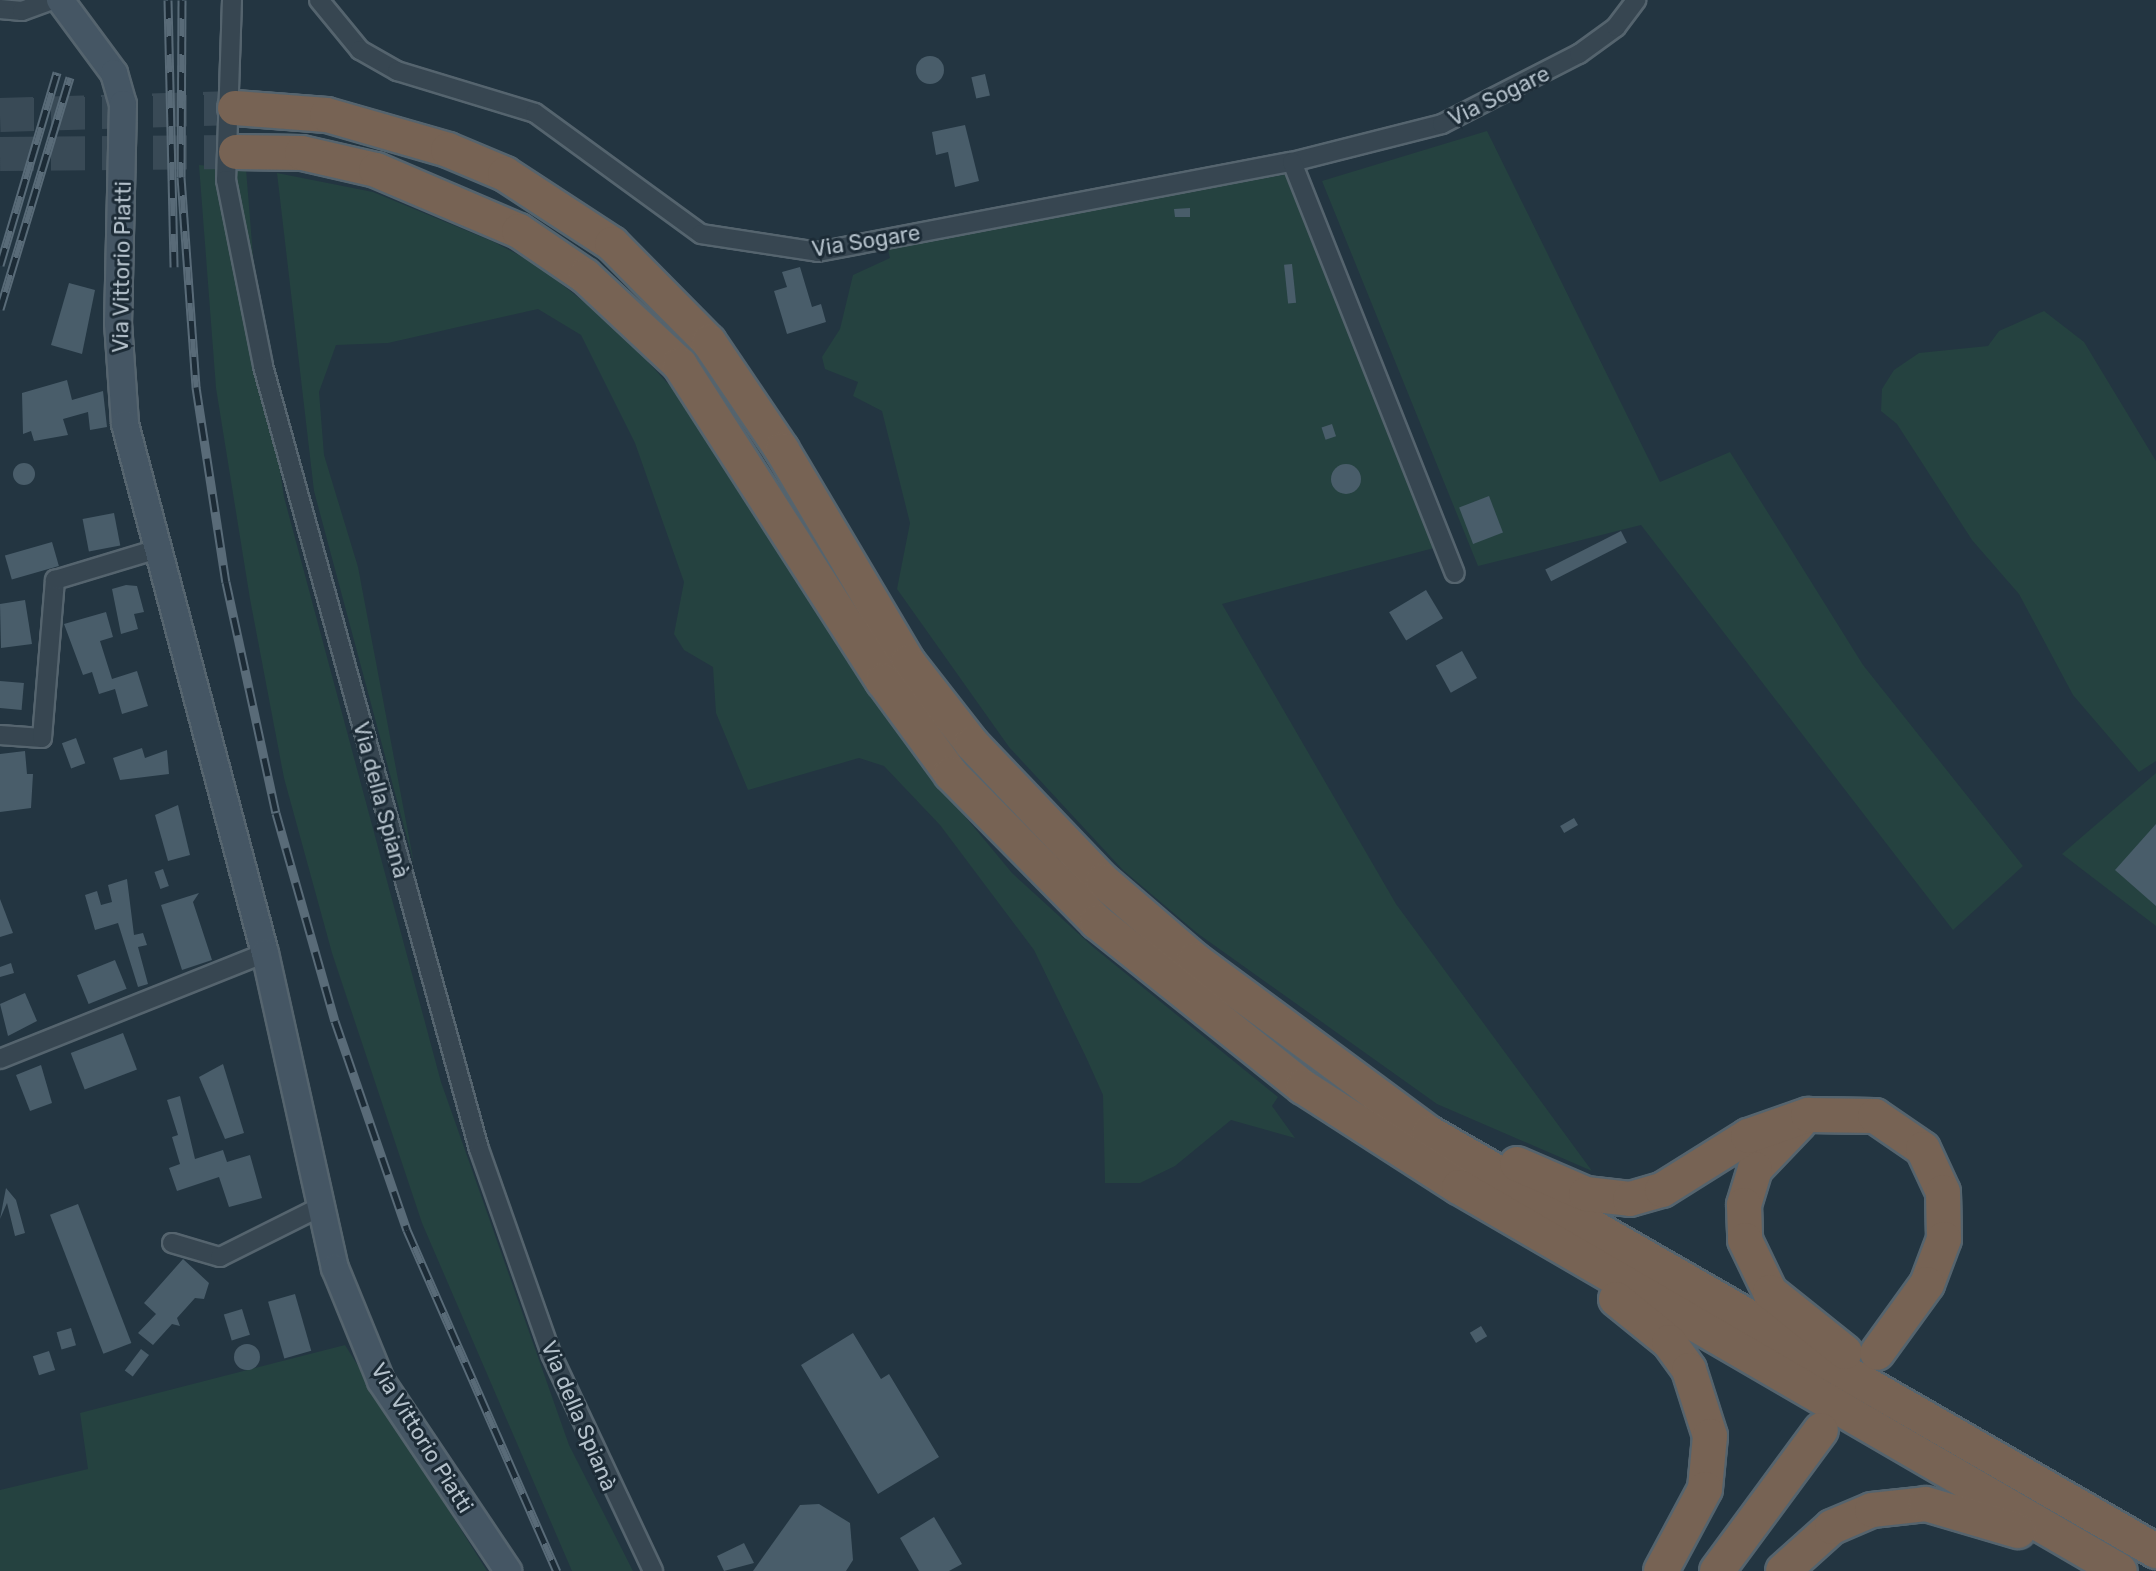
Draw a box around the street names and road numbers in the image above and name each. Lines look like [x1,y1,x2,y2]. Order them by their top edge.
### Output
street label: Via Sogare [1444,60,1554,132]
street label: Via Vittorio Piatti [107,181,137,353]
street label: Via Sogare [810,219,922,263]
street label: Via della Spianà [347,719,415,881]
street label: Via della Spianà [535,1337,623,1495]
street label: Via Vittorio Piatti [365,1358,479,1518]

